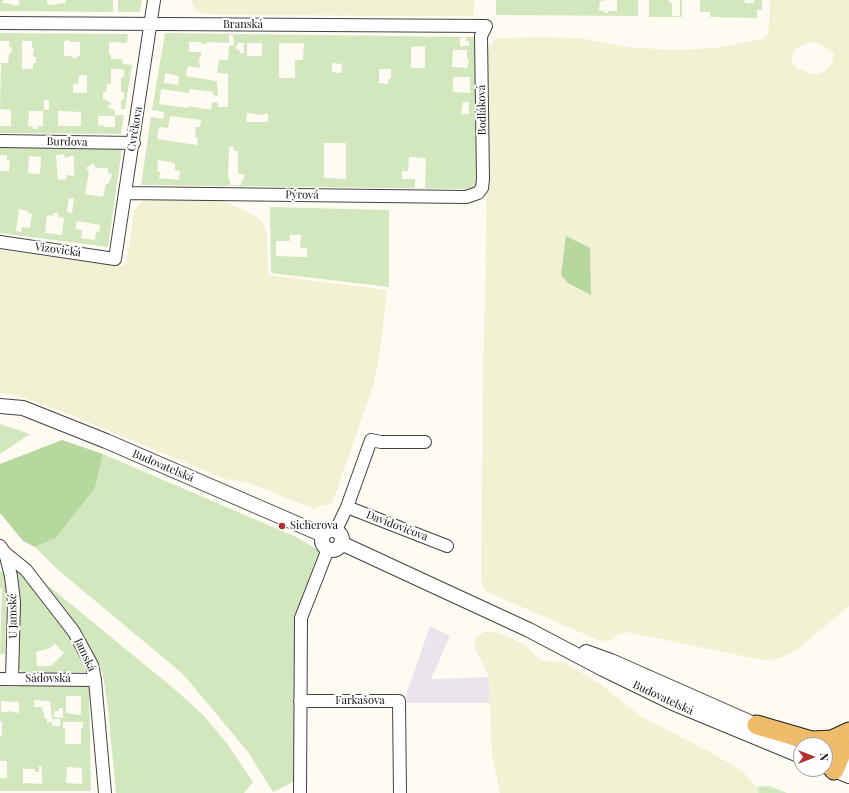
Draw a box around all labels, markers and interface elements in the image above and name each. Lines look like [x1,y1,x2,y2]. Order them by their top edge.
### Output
street label: Branská [223,18,263,32]
street label: Bodláková [475,85,489,135]
street label: Cvrčkova [125,106,145,152]
street label: Burdova [46,135,88,149]
street label: Pýrová [285,188,319,202]
street label: Vizovická [34,240,82,260]
street label: Budovatelská [130,447,196,485]
street label: Davidovičova [364,508,430,544]
place label: Sicherova [290,519,338,533]
marker: Sicherova [277,521,287,531]
street label: U Jamské [6,593,20,639]
street label: Jamská [72,636,98,674]
street label: Sádovská [25,672,71,686]
street label: Budovatelská [631,678,695,718]
street label: Farkašova [335,694,385,708]
north arrow [793,737,833,777]
text: N [817,753,832,761]

